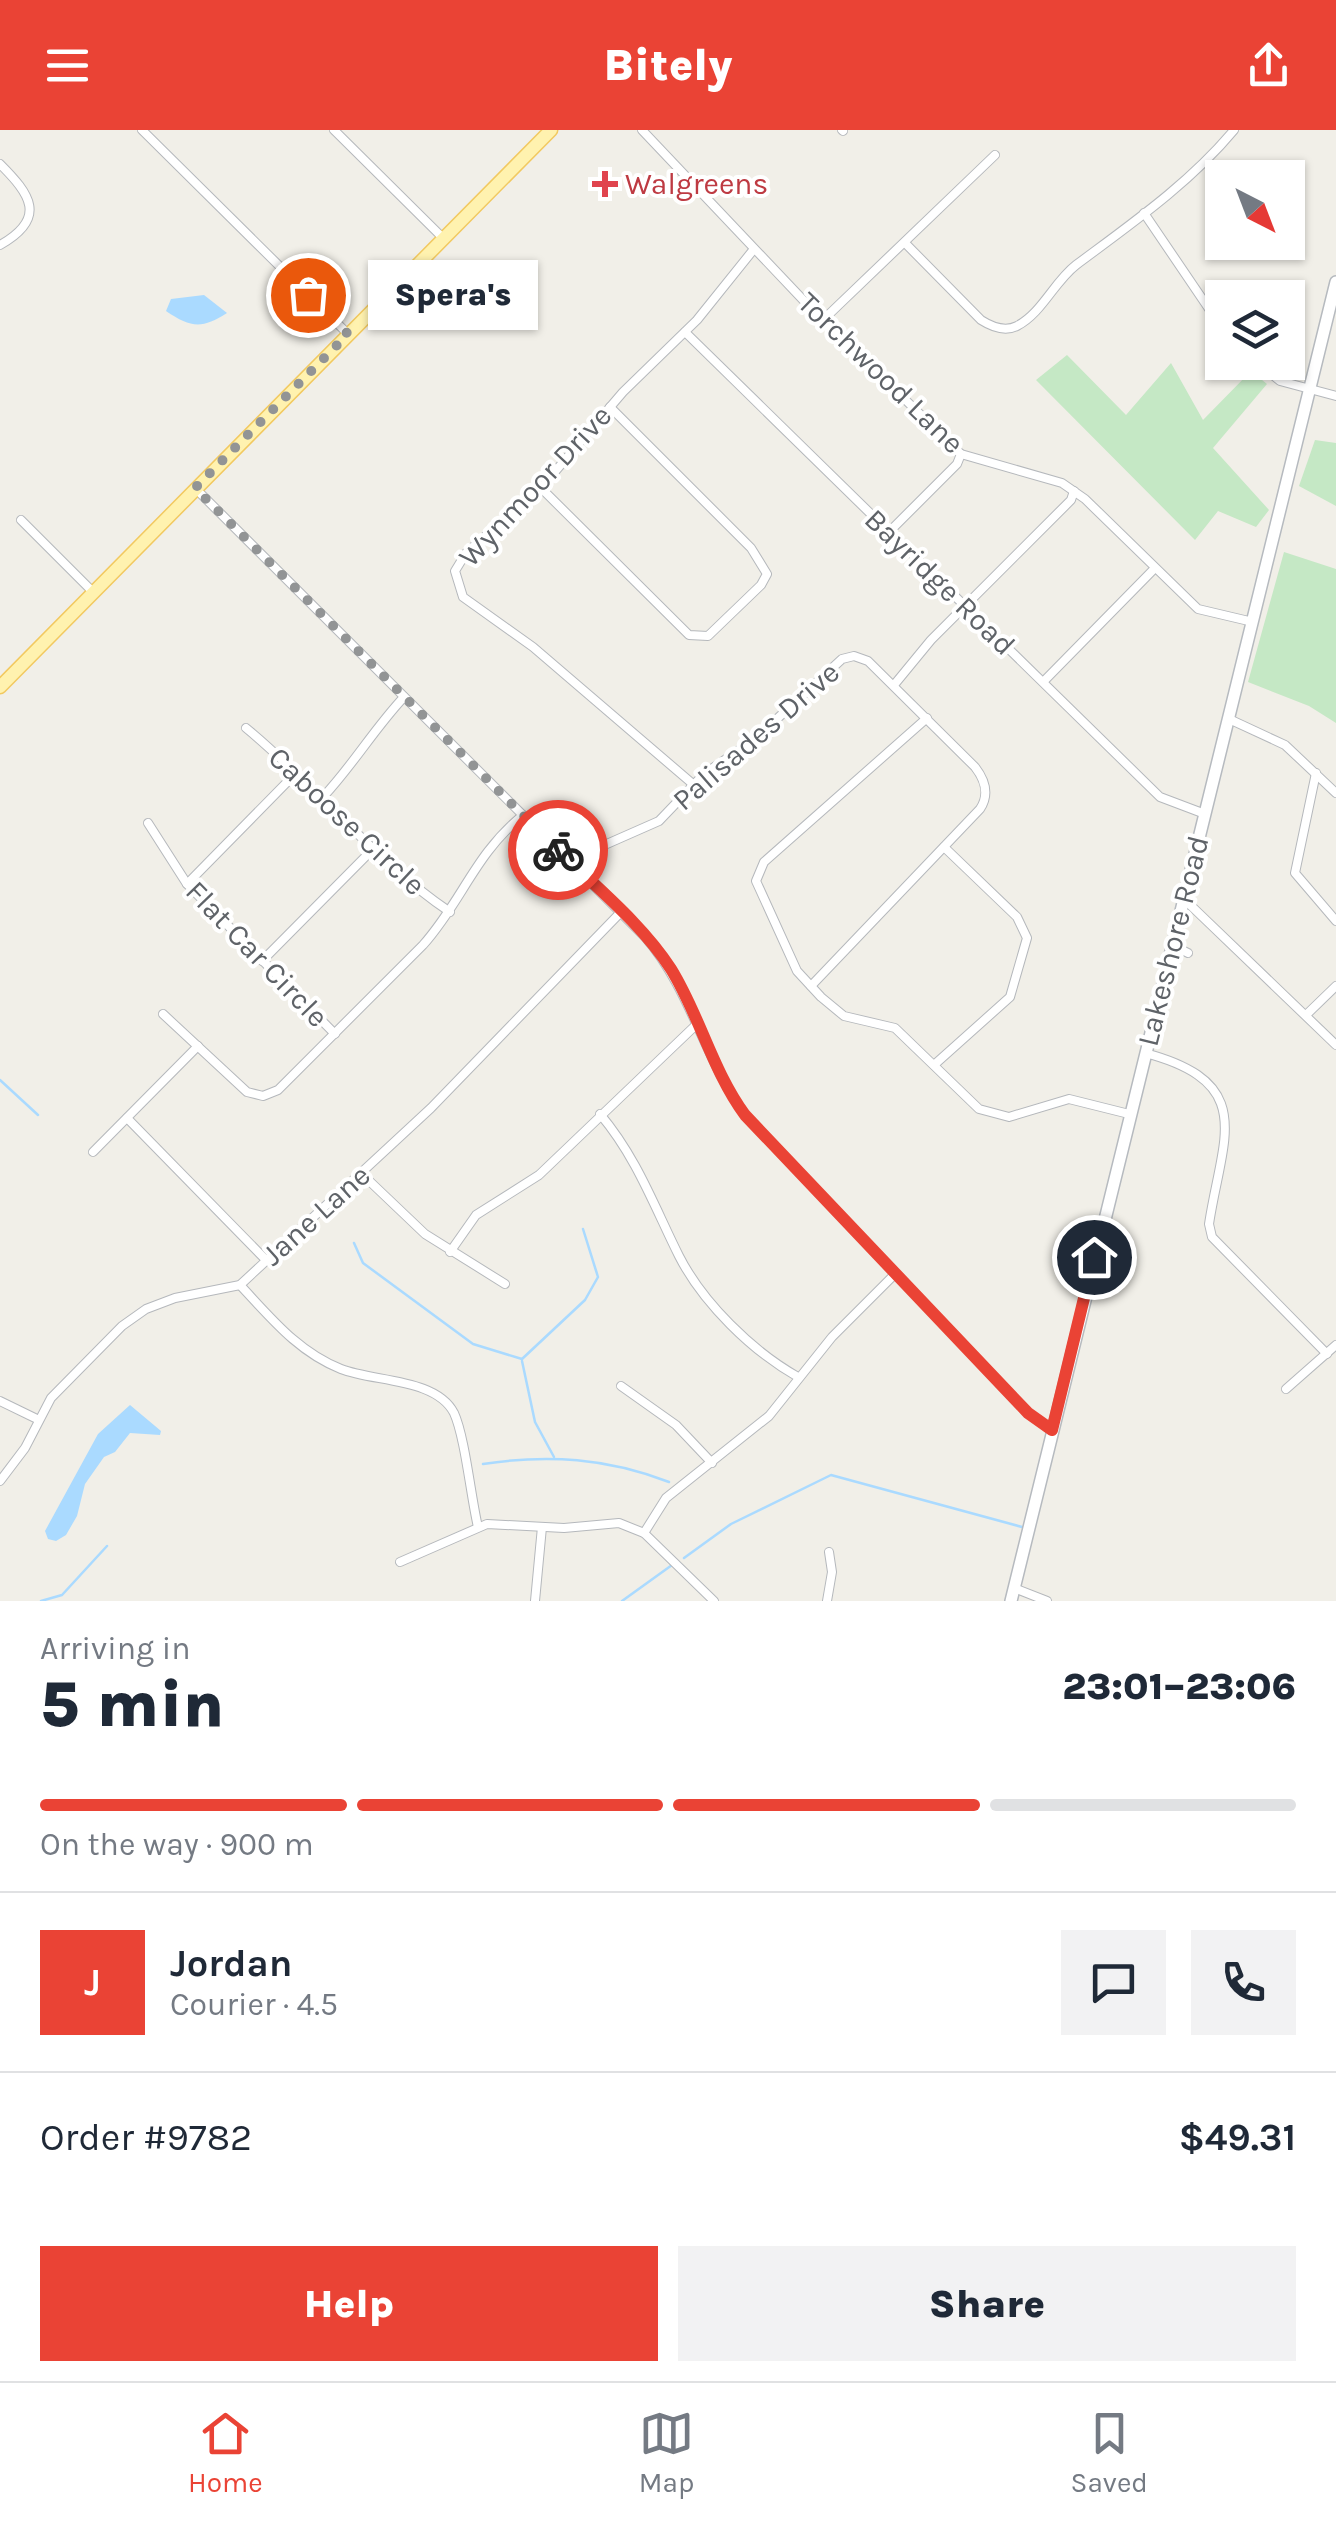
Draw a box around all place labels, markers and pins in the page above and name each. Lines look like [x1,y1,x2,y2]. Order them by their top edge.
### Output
place label: Walgreens [625,166,768,202]
marker: Walgreens [594,173,616,195]
pin [266,253,351,338]
callout: Spera's [368,260,538,330]
pin [1052,1215,1137,1300]

